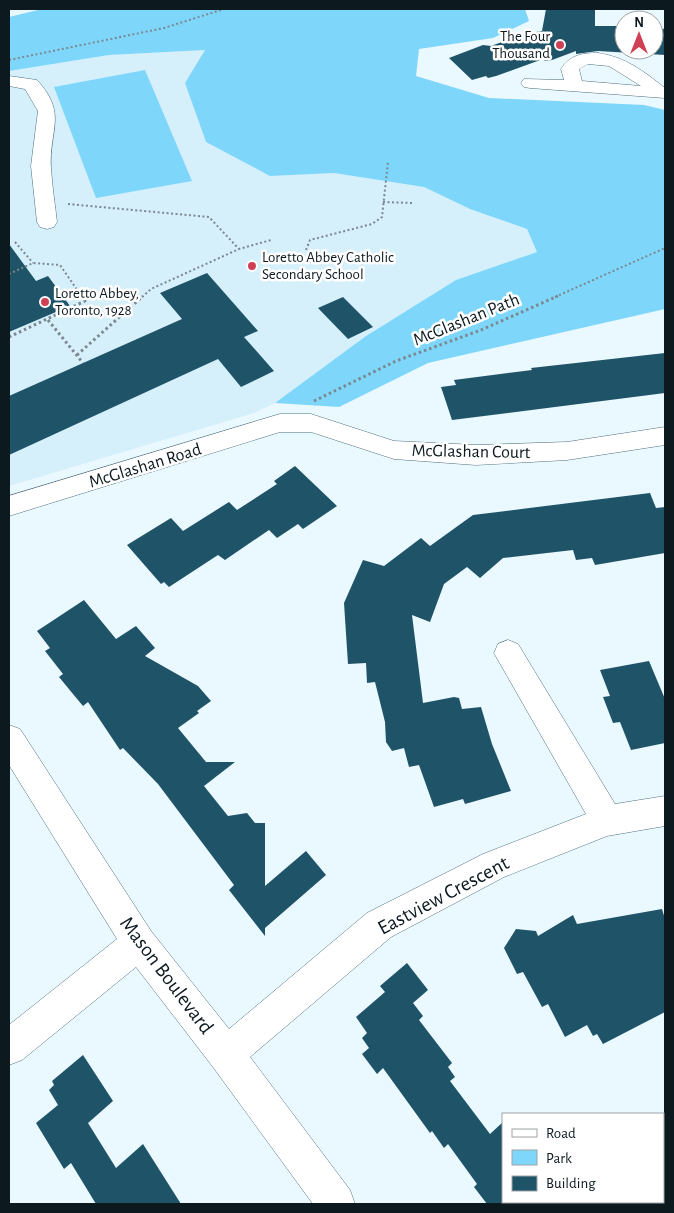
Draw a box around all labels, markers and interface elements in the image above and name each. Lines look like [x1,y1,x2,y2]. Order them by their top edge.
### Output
north arrow [614,10,664,60]
text: N [634,16,644,30]
place label: The Four Thousand [492,29,550,61]
marker: The Four Thousand [554,39,566,51]
place label: Loretto Abbey Catholic Secondary School [262,250,394,282]
marker: Loretto Abbey Catholic Secondary School [246,260,258,272]
place label: Loretto Abbey, Toronto, 1928 [55,286,139,318]
street label: McGlashan Path [411,290,522,349]
marker: Loretto Abbey, Toronto, 1928 [39,296,51,308]
street label: McGlashan Road [87,440,204,492]
street label: McGlashan Court [411,442,531,462]
street label: Eastview Crescent [374,852,513,939]
street label: Mason Boulevard [116,913,217,1038]
legend [502,1113,664,1203]
text: Road [546,1126,576,1141]
text: Park [546,1151,572,1166]
text: Building [546,1176,596,1191]

